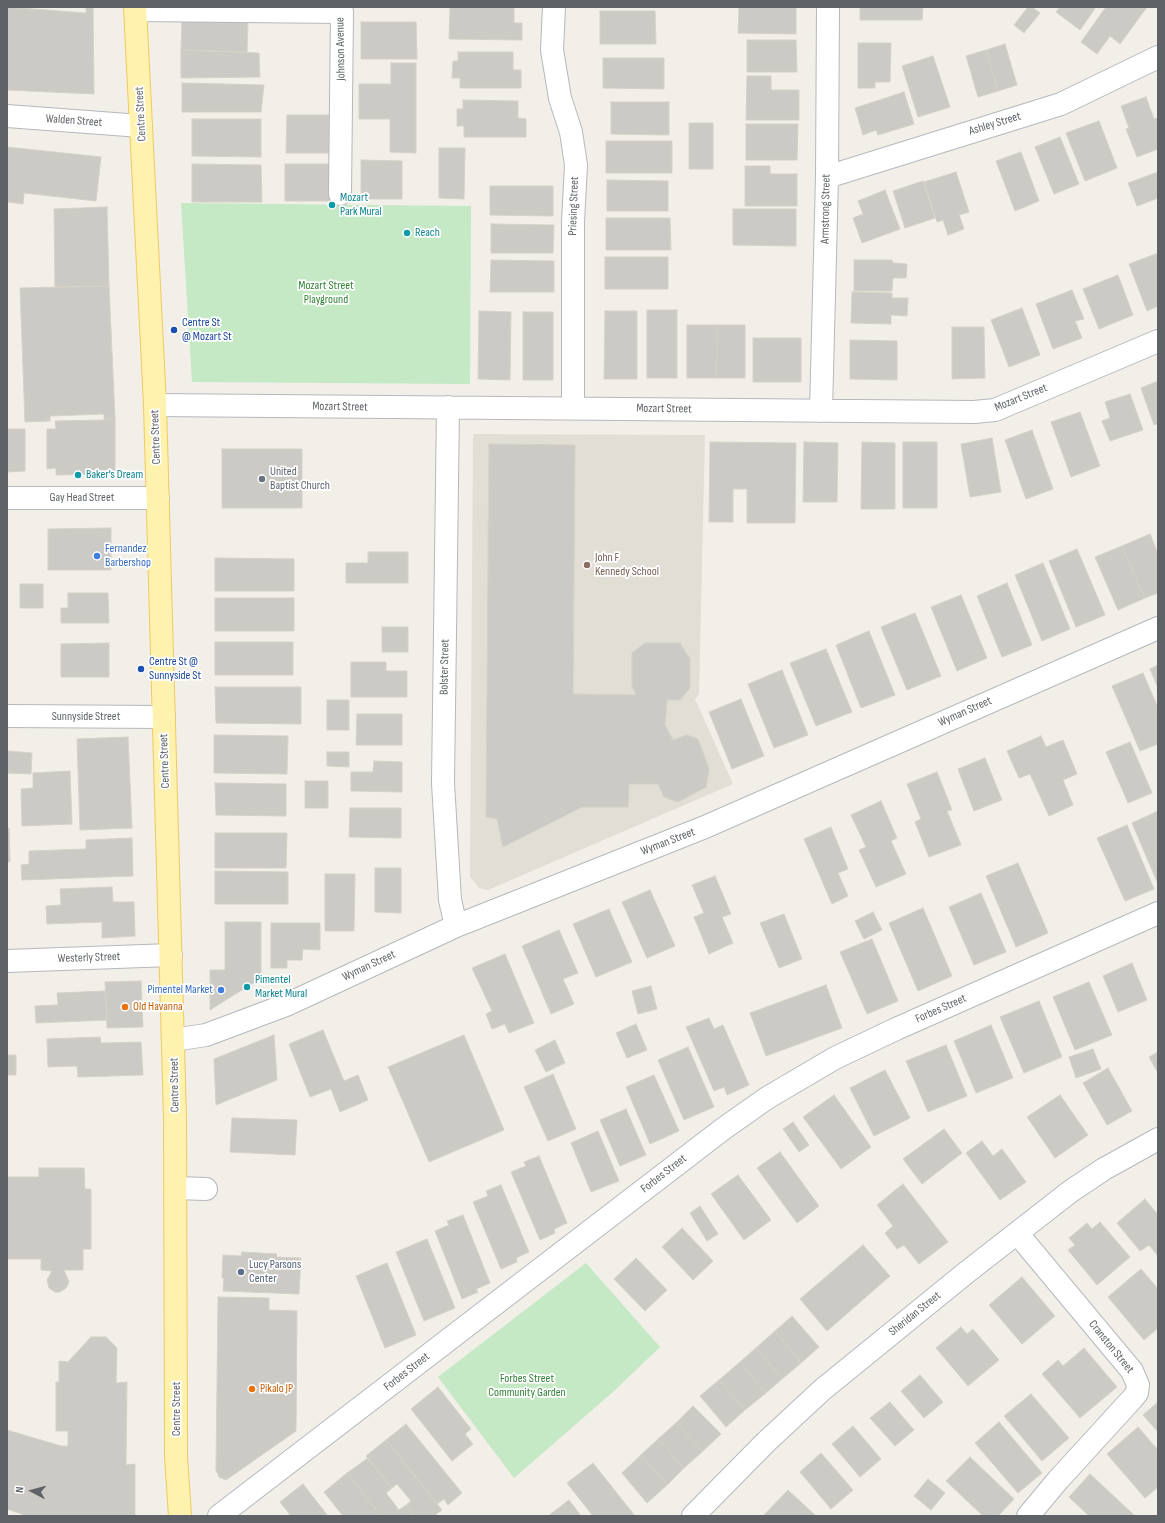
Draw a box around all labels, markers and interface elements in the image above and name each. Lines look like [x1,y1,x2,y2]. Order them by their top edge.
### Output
street label: Johnson Avenue [333,17,349,81]
street label: Centre Street [132,86,150,142]
street label: Ashley Street [967,109,1023,139]
street label: Walden Street [45,112,103,130]
street label: Armstrong Street [818,174,834,244]
street label: Priesing Street [566,176,582,236]
place label: Mozart Park Mural [340,191,382,219]
marker: Mozart Park Mural [327,200,337,210]
place label: Reach [415,226,440,240]
marker: Reach [402,228,412,238]
park label: Mozart Street Playground [298,279,354,307]
place label: Centre St @ Mozart St [182,316,232,344]
marker: Centre St @ Mozart St [169,325,179,335]
street label: Mozart Street [993,381,1049,415]
street label: Mozart Street [312,399,368,415]
street label: Mozart Street [636,401,692,417]
street label: Centre Street [148,409,164,465]
place label: United Baptist Church [270,465,330,493]
place label: Baker's Dream [86,468,143,482]
marker: Baker's Dream [73,470,83,480]
marker: United Baptist Church [257,474,267,484]
street label: Gay Head Street [50,491,114,505]
place label: Fernandez Barbershop [105,542,151,570]
marker: Fernandez Barbershop [92,551,102,561]
place label: John F Kennedy School [595,551,659,579]
marker: John F Kennedy School [582,560,592,570]
street label: Bolster Street [437,639,453,695]
place label: Centre St @ Sunnyside St [149,655,201,683]
marker: Centre St @ Sunnyside St [136,664,146,674]
street label: Wyman Street [936,694,994,730]
street label: Sunnyside Street [52,710,120,724]
street label: Centre Street [157,733,173,789]
street label: Wyman Street [639,825,697,859]
street label: Wyman Street [340,947,398,985]
street label: Westerly Street [57,950,121,966]
place label: Pimentel Market Mural [255,973,307,1001]
marker: Pimentel Market Mural [242,982,252,992]
place label: Pimentel Market [147,983,213,997]
marker: Pimentel Market [216,985,226,995]
street label: Forbes Street [913,991,969,1027]
place label: Old Havanna [133,1000,183,1014]
marker: Old Havanna [120,1002,130,1012]
street label: Centre Street [167,1058,183,1112]
street label: Forbes Street [638,1152,690,1196]
place label: Lucy Parsons Center [249,1258,301,1286]
marker: Lucy Parsons Center [236,1267,246,1277]
street label: Sheridan Street [886,1289,944,1339]
street label: Cranston Street [1085,1318,1137,1376]
street label: Forbes Street [381,1350,433,1394]
park label: Forbes Street Community Garden [488,1372,566,1400]
street label: Centre Street [170,1382,184,1436]
place label: Pikalo JP [260,1382,293,1396]
marker: Pikalo JP [247,1384,257,1394]
north arrow [12,1471,52,1511]
text: N [13,1486,26,1493]

